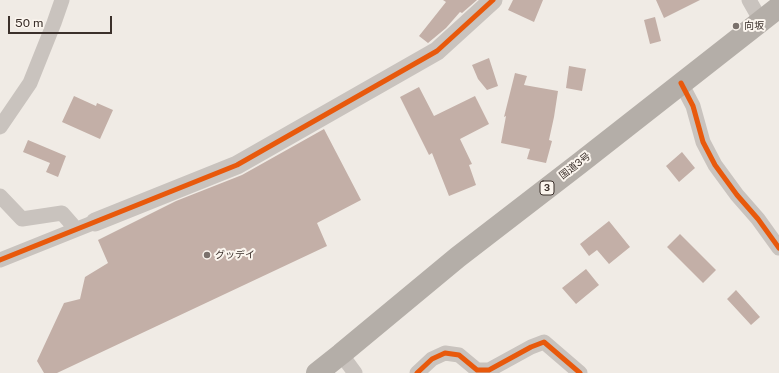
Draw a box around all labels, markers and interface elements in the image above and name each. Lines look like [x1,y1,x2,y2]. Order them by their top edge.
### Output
scale bar [10,8,114,34]
text: 50 m [15,16,43,30]
place label: 向坂 [744,20,764,32]
marker: 向坂 [731,21,741,31]
street label: 国道3号 [557,150,593,182]
road number: 3 [540,181,554,195]
place label: グッデイ [215,249,255,261]
marker: グッデイ [202,250,212,260]

